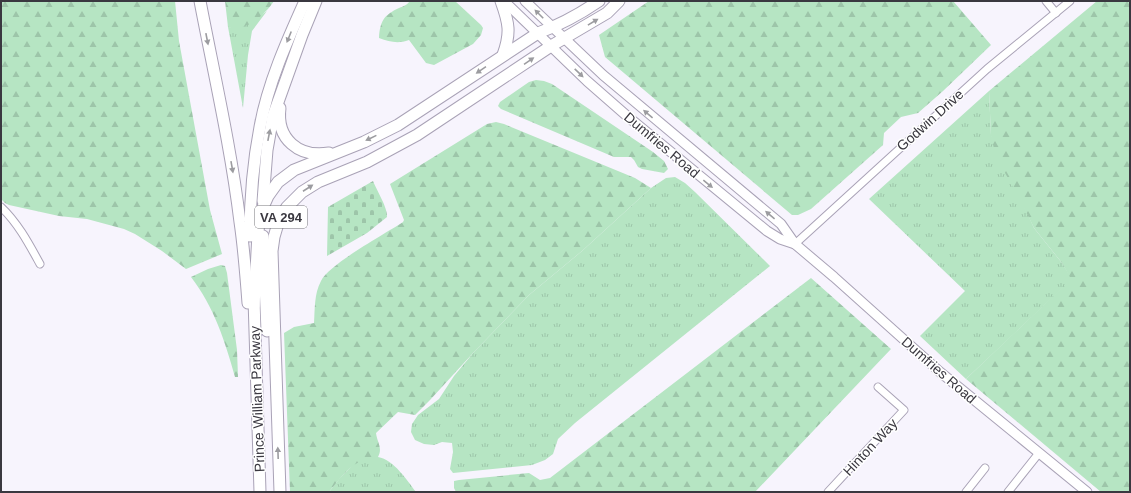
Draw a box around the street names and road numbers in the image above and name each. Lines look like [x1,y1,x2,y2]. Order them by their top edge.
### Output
street label: Godwin Drive [893,86,967,154]
street label: Dumfries Road [621,109,703,181]
road number: VA 294 [255,206,307,228]
street label: Prince William Parkway [246,326,268,472]
street label: Dumfries Road [899,333,979,407]
street label: Hinton Way [840,415,900,479]

